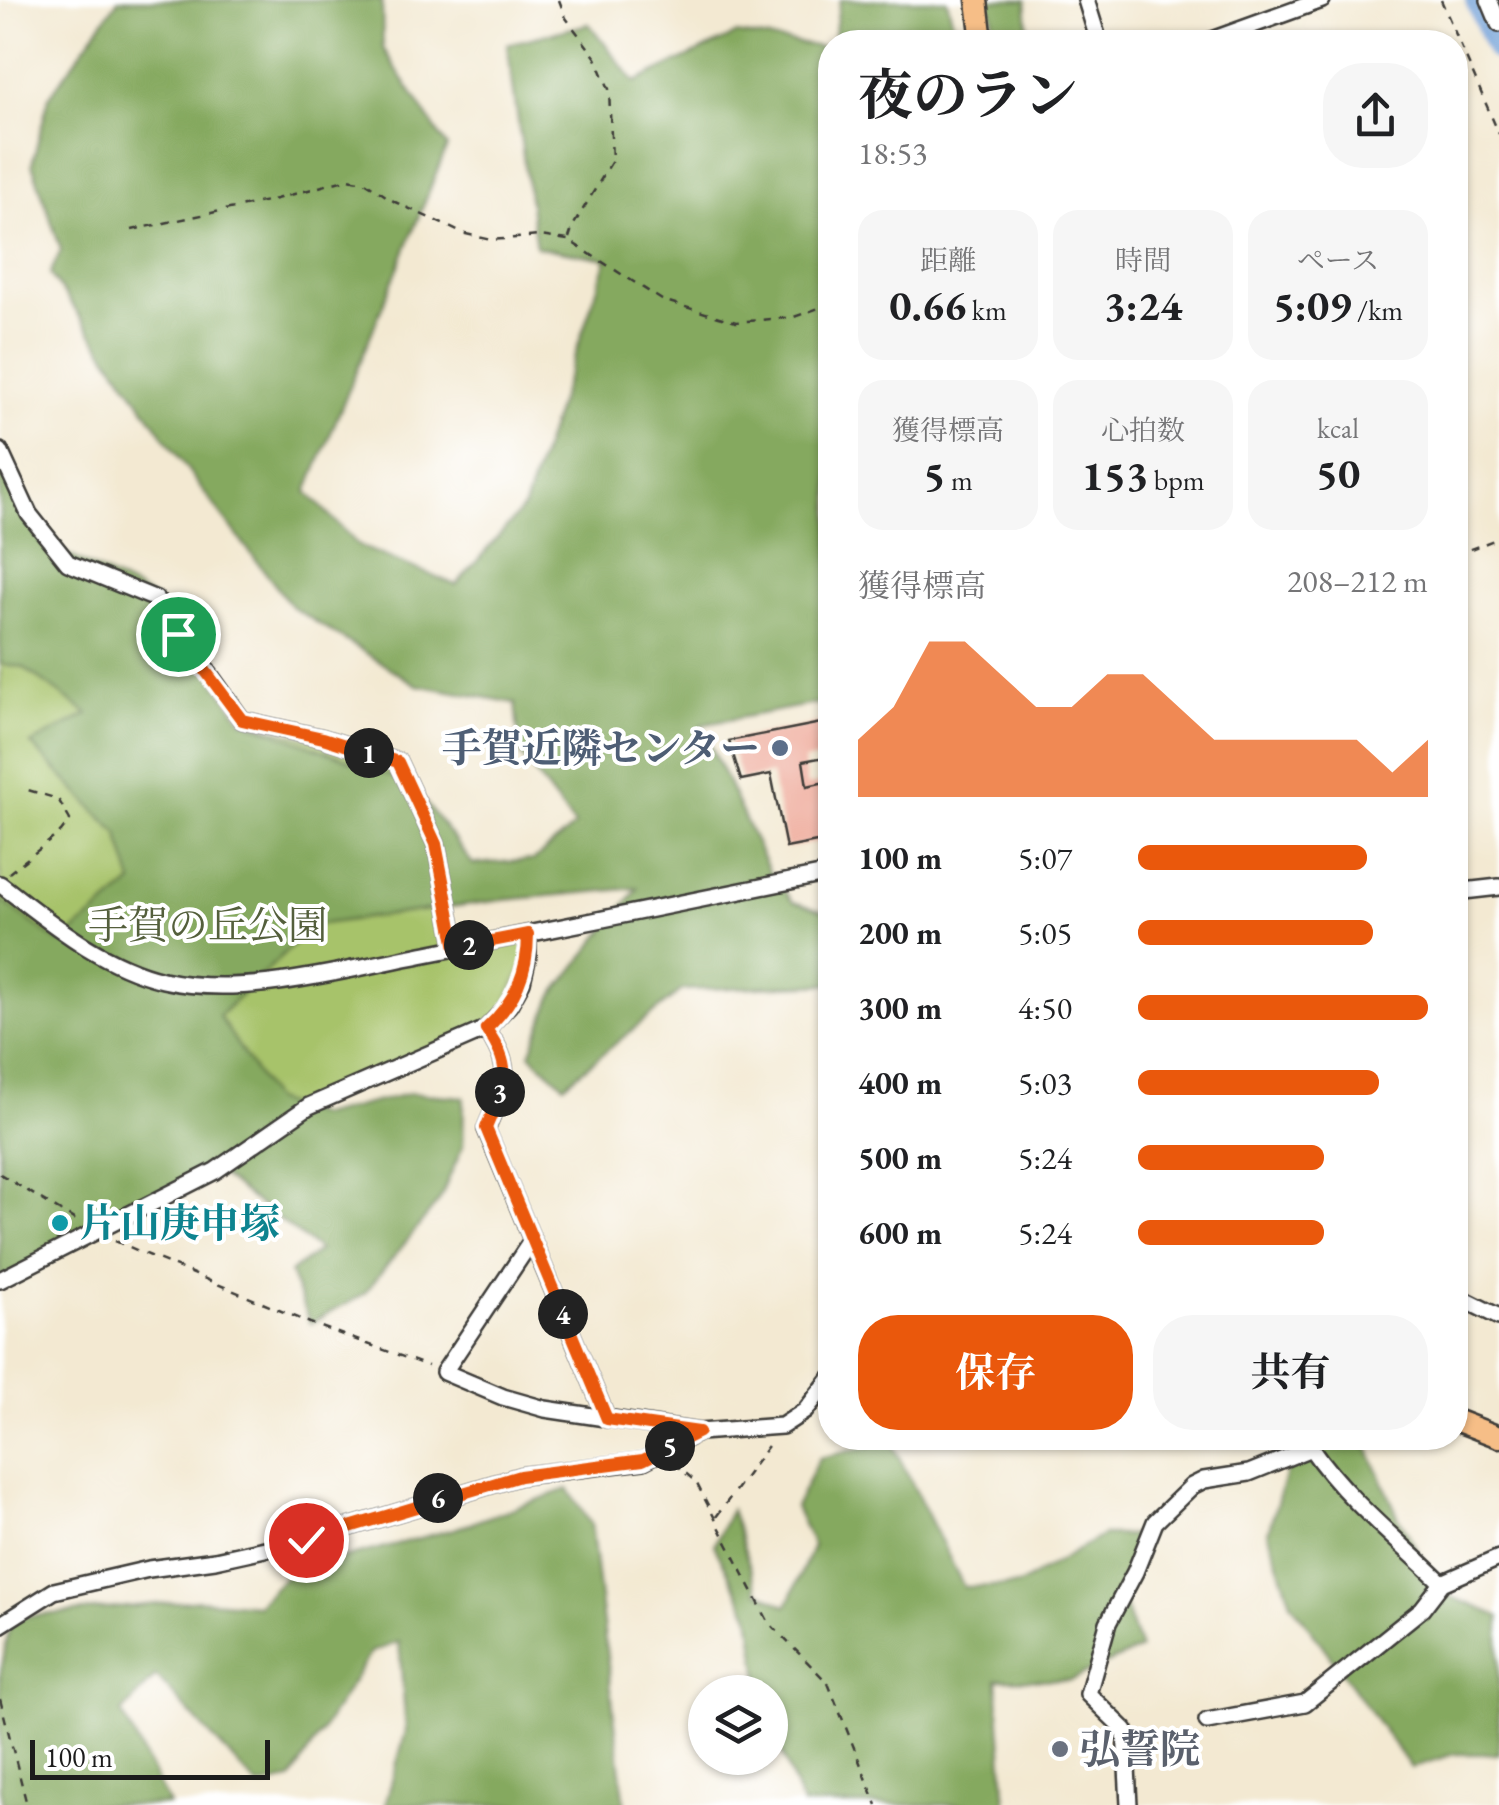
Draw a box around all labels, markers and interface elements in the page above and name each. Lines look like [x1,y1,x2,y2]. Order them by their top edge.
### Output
text: 夜のラン [858,59,1078,130]
button: share [1323,63,1428,168]
text: 18:53 [858,132,927,174]
text: 距離 [920,242,976,278]
text: 時間 [1115,242,1171,278]
text: ペース [1297,242,1379,278]
text: 0.66 [889,278,966,333]
text: 3:24 [1104,278,1182,333]
text: 5:09 [1273,278,1351,333]
text: km [966,292,1007,328]
text: /km [1351,292,1403,328]
text: kcal [1317,410,1359,446]
text: 獲得標高 [892,412,1004,448]
text: 心拍数 [1101,412,1185,448]
text: 50 [1316,446,1360,501]
text: 5 [923,448,945,503]
text: 153 [1082,448,1148,503]
text: m [945,462,973,498]
text: bpm [1148,462,1205,498]
text: 208–212 m [1287,560,1428,602]
text: 獲得標高 [858,565,986,607]
pin [136,592,221,677]
icon: arrive [151,607,206,662]
place label: 手賀近隣センター [442,722,760,774]
pin: 1 [344,728,394,778]
text: 1 [362,735,376,771]
marker: 手賀近隣センター [769,737,791,759]
text: 100 m [858,837,942,879]
text: 5:07 [1018,837,1072,879]
park label: 手賀の丘公園 [88,899,328,951]
text: 200 m [858,912,942,954]
text: 5:05 [1018,912,1072,954]
pin: 2 [444,920,494,970]
text: 2 [462,927,476,963]
text: 300 m [858,987,942,1029]
text: 4:50 [1018,987,1072,1029]
text: 400 m [858,1062,942,1104]
text: 5:03 [1018,1062,1072,1104]
pin: 3 [475,1067,525,1117]
text: 3 [493,1074,507,1110]
text: 500 m [858,1137,942,1179]
text: 5:24 [1018,1137,1072,1179]
place label: 片山庚申塚 [80,1197,280,1249]
marker: 片山庚申塚 [49,1212,71,1234]
text: 600 m [858,1212,942,1254]
text: 5:24 [1018,1212,1072,1254]
pin: 4 [538,1289,588,1339]
text: 4 [556,1296,570,1332]
button: 保存 [858,1315,1133,1430]
button: 共有 [1153,1315,1428,1430]
pin: 5 [645,1421,695,1471]
text: 5 [663,1428,677,1464]
pin: 6 [413,1473,463,1523]
text: 6 [431,1480,445,1516]
pin [264,1498,349,1583]
icon: check [279,1513,334,1568]
map controls [688,1675,788,1775]
button: layers [688,1675,788,1775]
place label: 弘誓院 [1080,1723,1200,1775]
scale bar [30,1735,270,1780]
marker: 弘誓院 [1049,1738,1071,1760]
text: 100 m [45,1739,113,1775]

